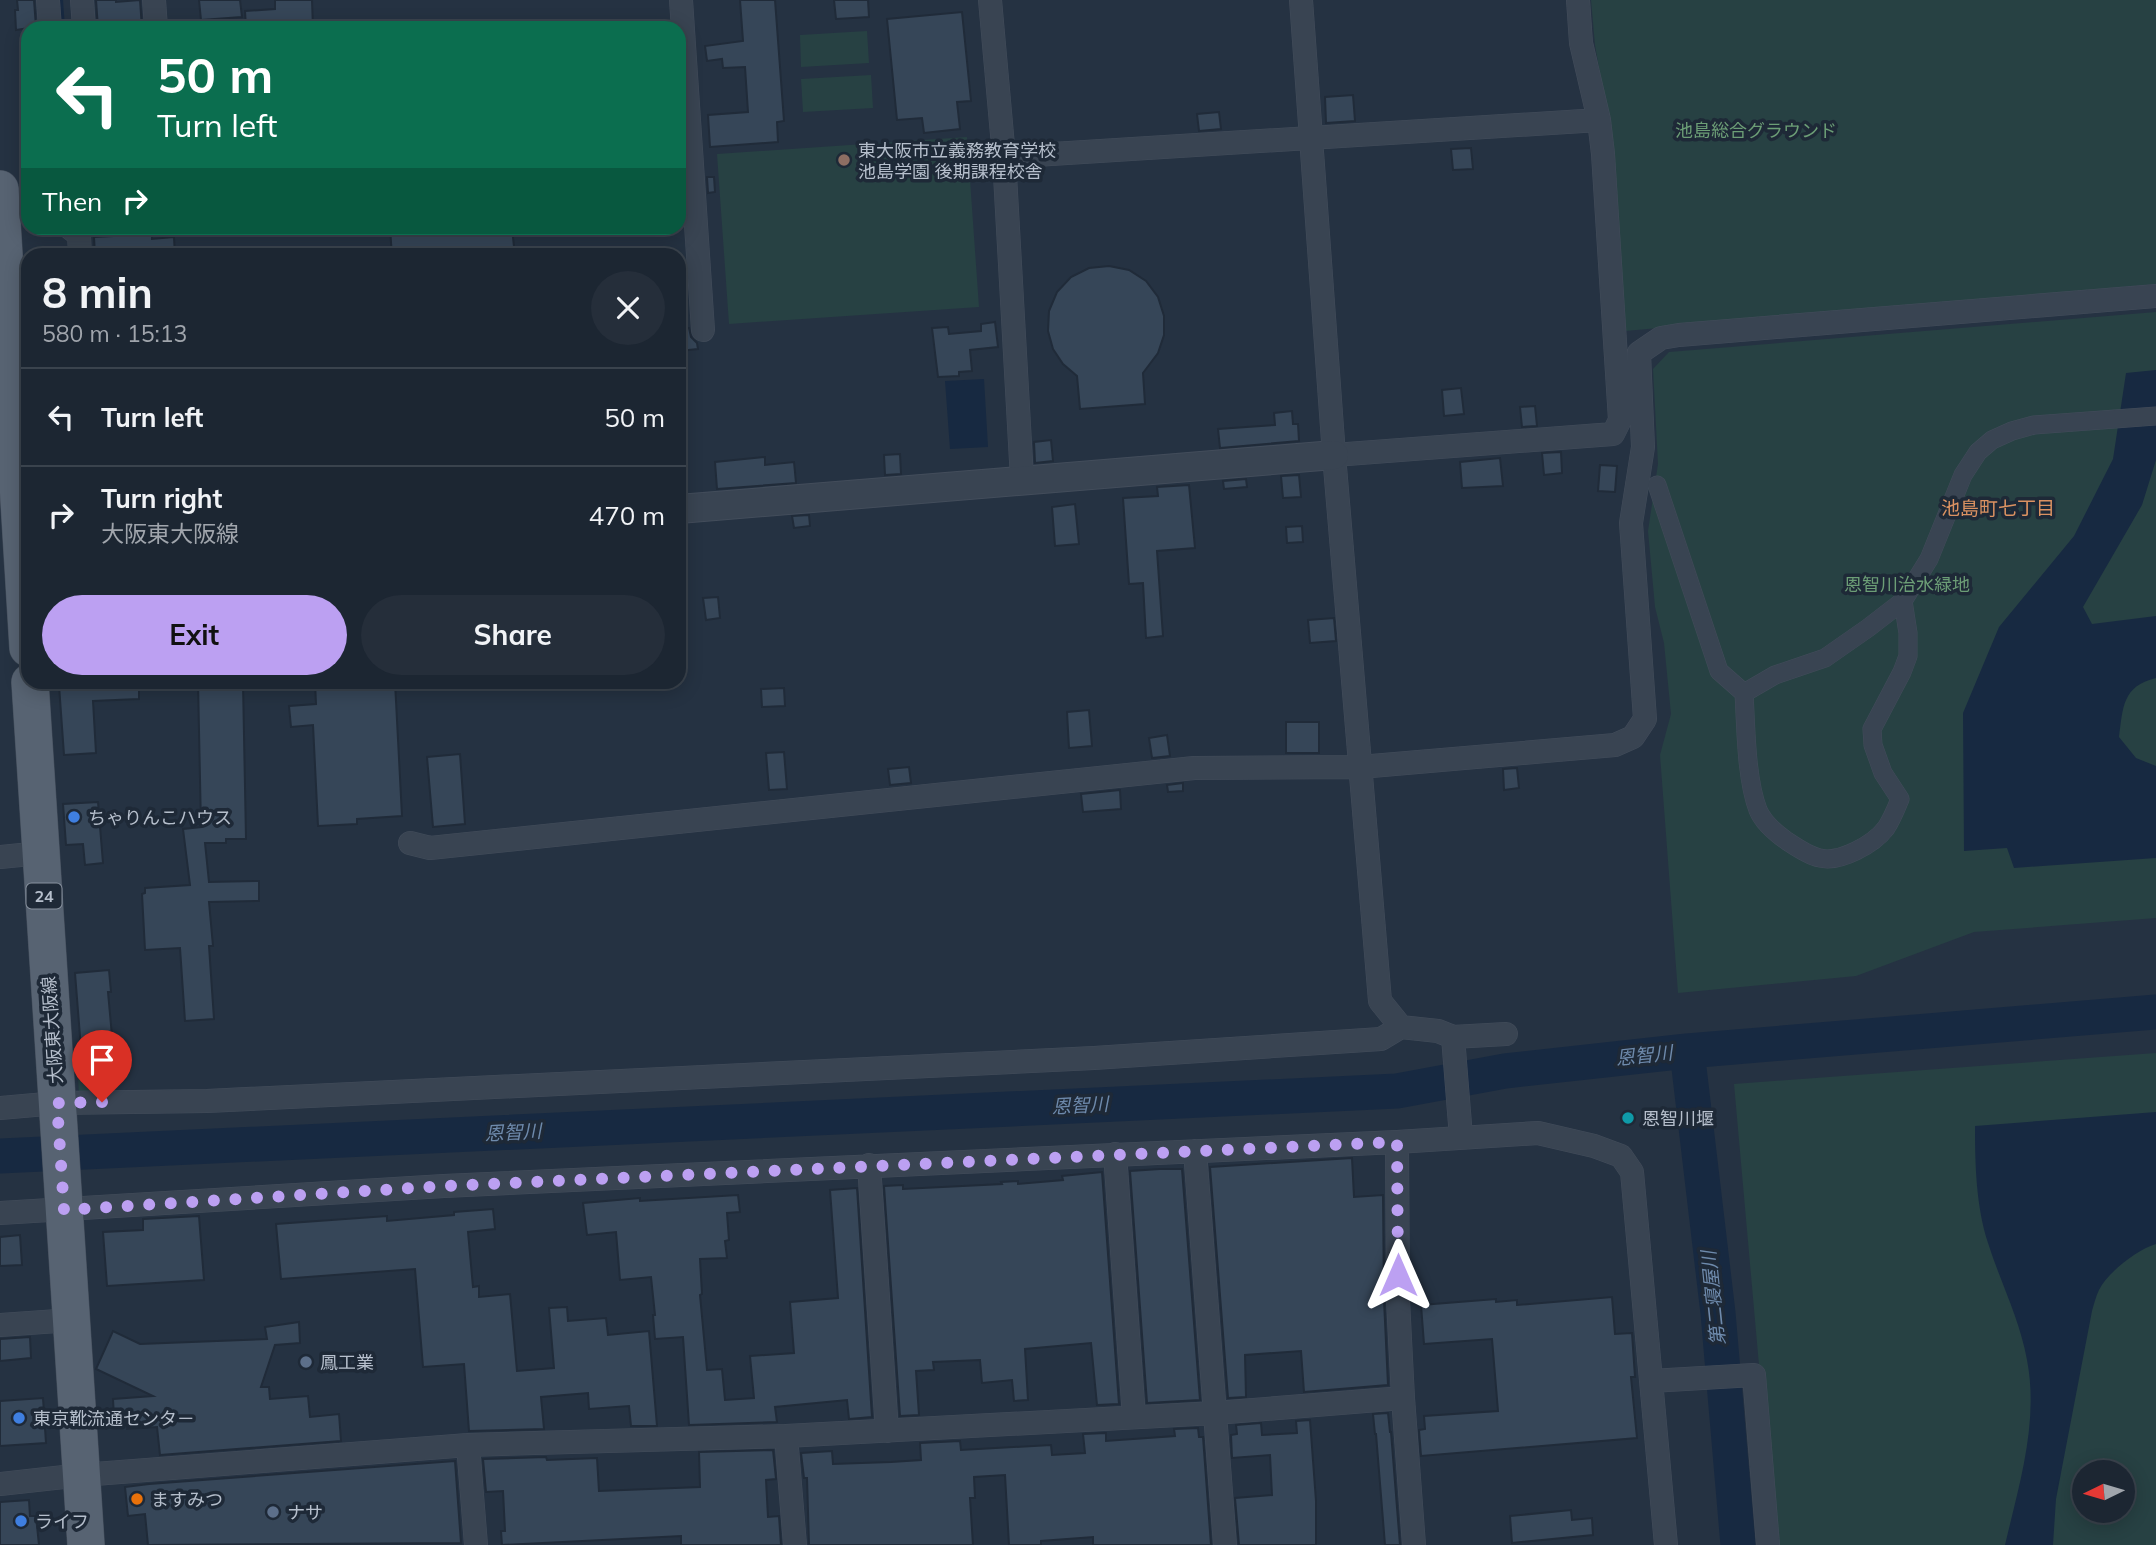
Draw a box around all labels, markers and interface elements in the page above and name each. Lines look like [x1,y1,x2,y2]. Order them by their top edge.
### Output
text: 50 m [157,44,273,105]
icon: left [42,49,133,140]
text: Turn left [157,105,277,145]
park label: 池島総合グラウンド [1675,119,1837,142]
place label: 東大阪市立義務教育学校 池島学園 後期課程校舎 [858,139,1056,183]
marker: 東大阪市立義務教育学校 池島学園 後期課程校舎 [836,152,852,168]
icon: right [116,182,154,220]
text: Then [42,185,102,218]
text: 8 min [42,266,153,319]
button: close [591,271,665,345]
text: 580 m · 15:13 [42,319,187,348]
icon: left [42,398,80,436]
text: Turn left [101,401,203,434]
text: 50 m [604,401,665,434]
text: Turn right [101,482,222,515]
icon: right [42,496,80,534]
district label: 池島町七丁目 [1941,496,2055,520]
text: 470 m [589,499,665,532]
text: 大阪東大阪線 [101,519,239,548]
park label: 恩智川治水緑地 [1844,573,1970,596]
button: Exit [42,595,347,675]
button: Share [361,595,665,675]
place label: ちゃりんこハウス [88,806,232,829]
marker: ちゃりんこハウス [66,809,82,825]
road number: 24 [26,884,61,908]
street label: 大阪東大阪線 [37,975,67,1085]
pin [72,1030,132,1102]
water label: 恩智川 [1614,1040,1676,1070]
icon: arrive [83,1041,121,1079]
water label: 恩智川 [1051,1091,1111,1118]
place label: 恩智川堰 [1642,1107,1714,1130]
marker: 恩智川堰 [1620,1110,1636,1126]
water label: 恩智川 [484,1118,544,1145]
position arrow [1361,1238,1435,1312]
water label: 第二寝屋川 [1696,1248,1730,1347]
place label: 鳳工業 [320,1351,374,1374]
marker: 鳳工業 [298,1354,314,1370]
place label: 東京靴流通センタ－ [33,1407,195,1430]
marker: 東京靴流通センタ－ [11,1410,27,1426]
north arrow [2072,1460,2135,1522]
map controls [2072,1460,2135,1523]
place label: ますみつ [151,1488,223,1511]
marker: ますみつ [129,1491,145,1507]
place label: ナサ [287,1501,323,1524]
marker: ナサ [265,1504,281,1520]
place label: ライフ [35,1510,89,1533]
marker: ライフ [13,1513,29,1529]

